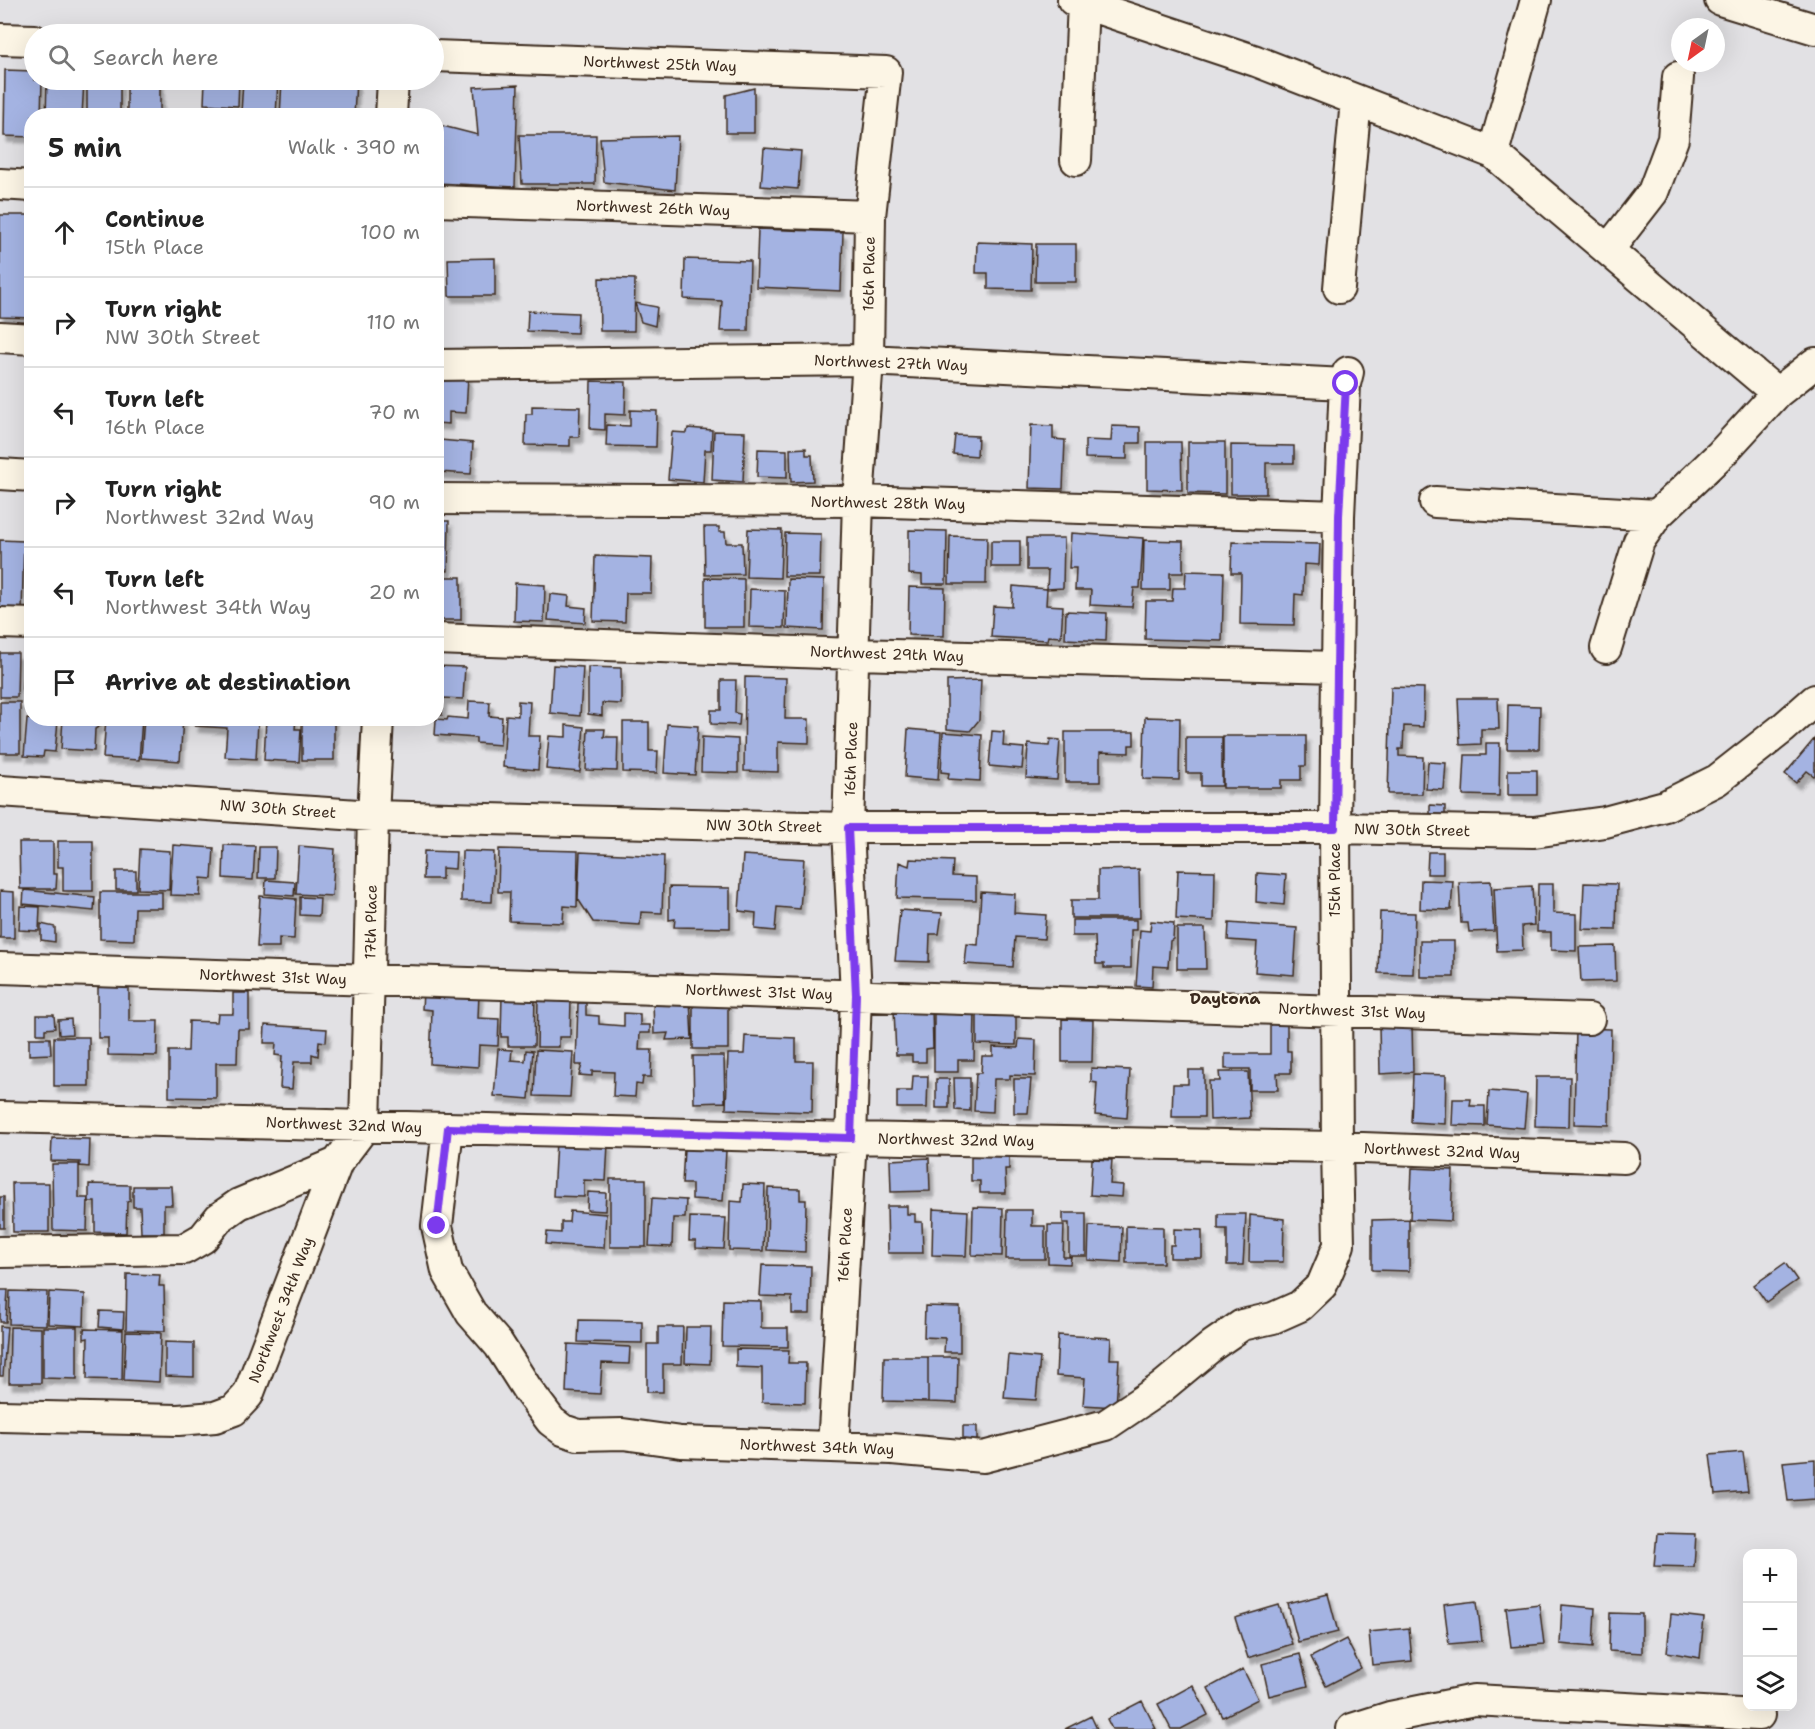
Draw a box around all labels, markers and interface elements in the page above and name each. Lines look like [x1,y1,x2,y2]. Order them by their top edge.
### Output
north arrow [1671,18,1725,72]
search box [24,24,444,90]
icon: search [45,41,78,74]
text: Search here [93,43,219,72]
street label: Northwest 25th Way [583,51,737,77]
text: 5 min [48,130,122,165]
text: Walk · 390 m [288,134,420,160]
street label: Northwest 26th Way [575,195,731,221]
text: Continue [105,205,205,234]
icon: ahead [48,216,81,249]
text: 100 m [360,219,420,245]
text: 15th Place [105,234,204,260]
street label: 16th Place [858,236,880,312]
text: Turn right [105,295,222,324]
icon: right [48,306,81,339]
text: 110 m [366,309,420,335]
text: NW 30th Street [105,324,260,350]
street label: Northwest 27th Way [814,350,968,376]
route start [1332,370,1358,396]
text: Turn left [105,385,204,414]
icon: left [48,396,81,429]
text: 70 m [368,399,420,425]
text: 16th Place [105,414,205,440]
text: Turn right [105,475,222,504]
icon: right [48,486,81,519]
text: 90 m [368,489,420,515]
street label: Northwest 28th Way [810,492,966,514]
text: Northwest 32nd Way [105,504,314,530]
text: Turn left [105,565,204,594]
icon: left [48,576,81,609]
text: 20 m [369,579,420,605]
text: Northwest 34th Way [105,594,311,620]
street label: Northwest 29th Way [809,641,965,667]
icon: arrive [48,666,81,699]
text: Arrive at destination [105,668,351,697]
street label: 16th Place [840,721,862,797]
street label: NW 30th Street [219,795,337,823]
street label: NW 30th Street [706,815,822,837]
street label: NW 30th Street [1354,819,1470,841]
street label: 15th Place [1325,843,1345,917]
street label: 17th Place [360,884,382,960]
street label: Northwest 31st Way [199,964,347,990]
street label: Northwest 31st Way [685,979,833,1005]
district label: Daytona [1190,988,1260,1009]
street label: Northwest 31st Way [1278,998,1426,1024]
street label: Northwest 32nd Way [265,1112,423,1138]
street label: Northwest 32nd Way [877,1129,1035,1151]
street label: Northwest 32nd Way [1363,1138,1521,1164]
street label: 16th Place [833,1207,857,1283]
route end [423,1212,449,1238]
street label: Northwest 34th Way [244,1234,318,1386]
street label: Northwest 34th Way [739,1434,895,1460]
map controls [1743,1549,1797,1711]
button: + [1743,1549,1797,1603]
button: − [1743,1603,1797,1657]
button: layers [1743,1657,1797,1711]

